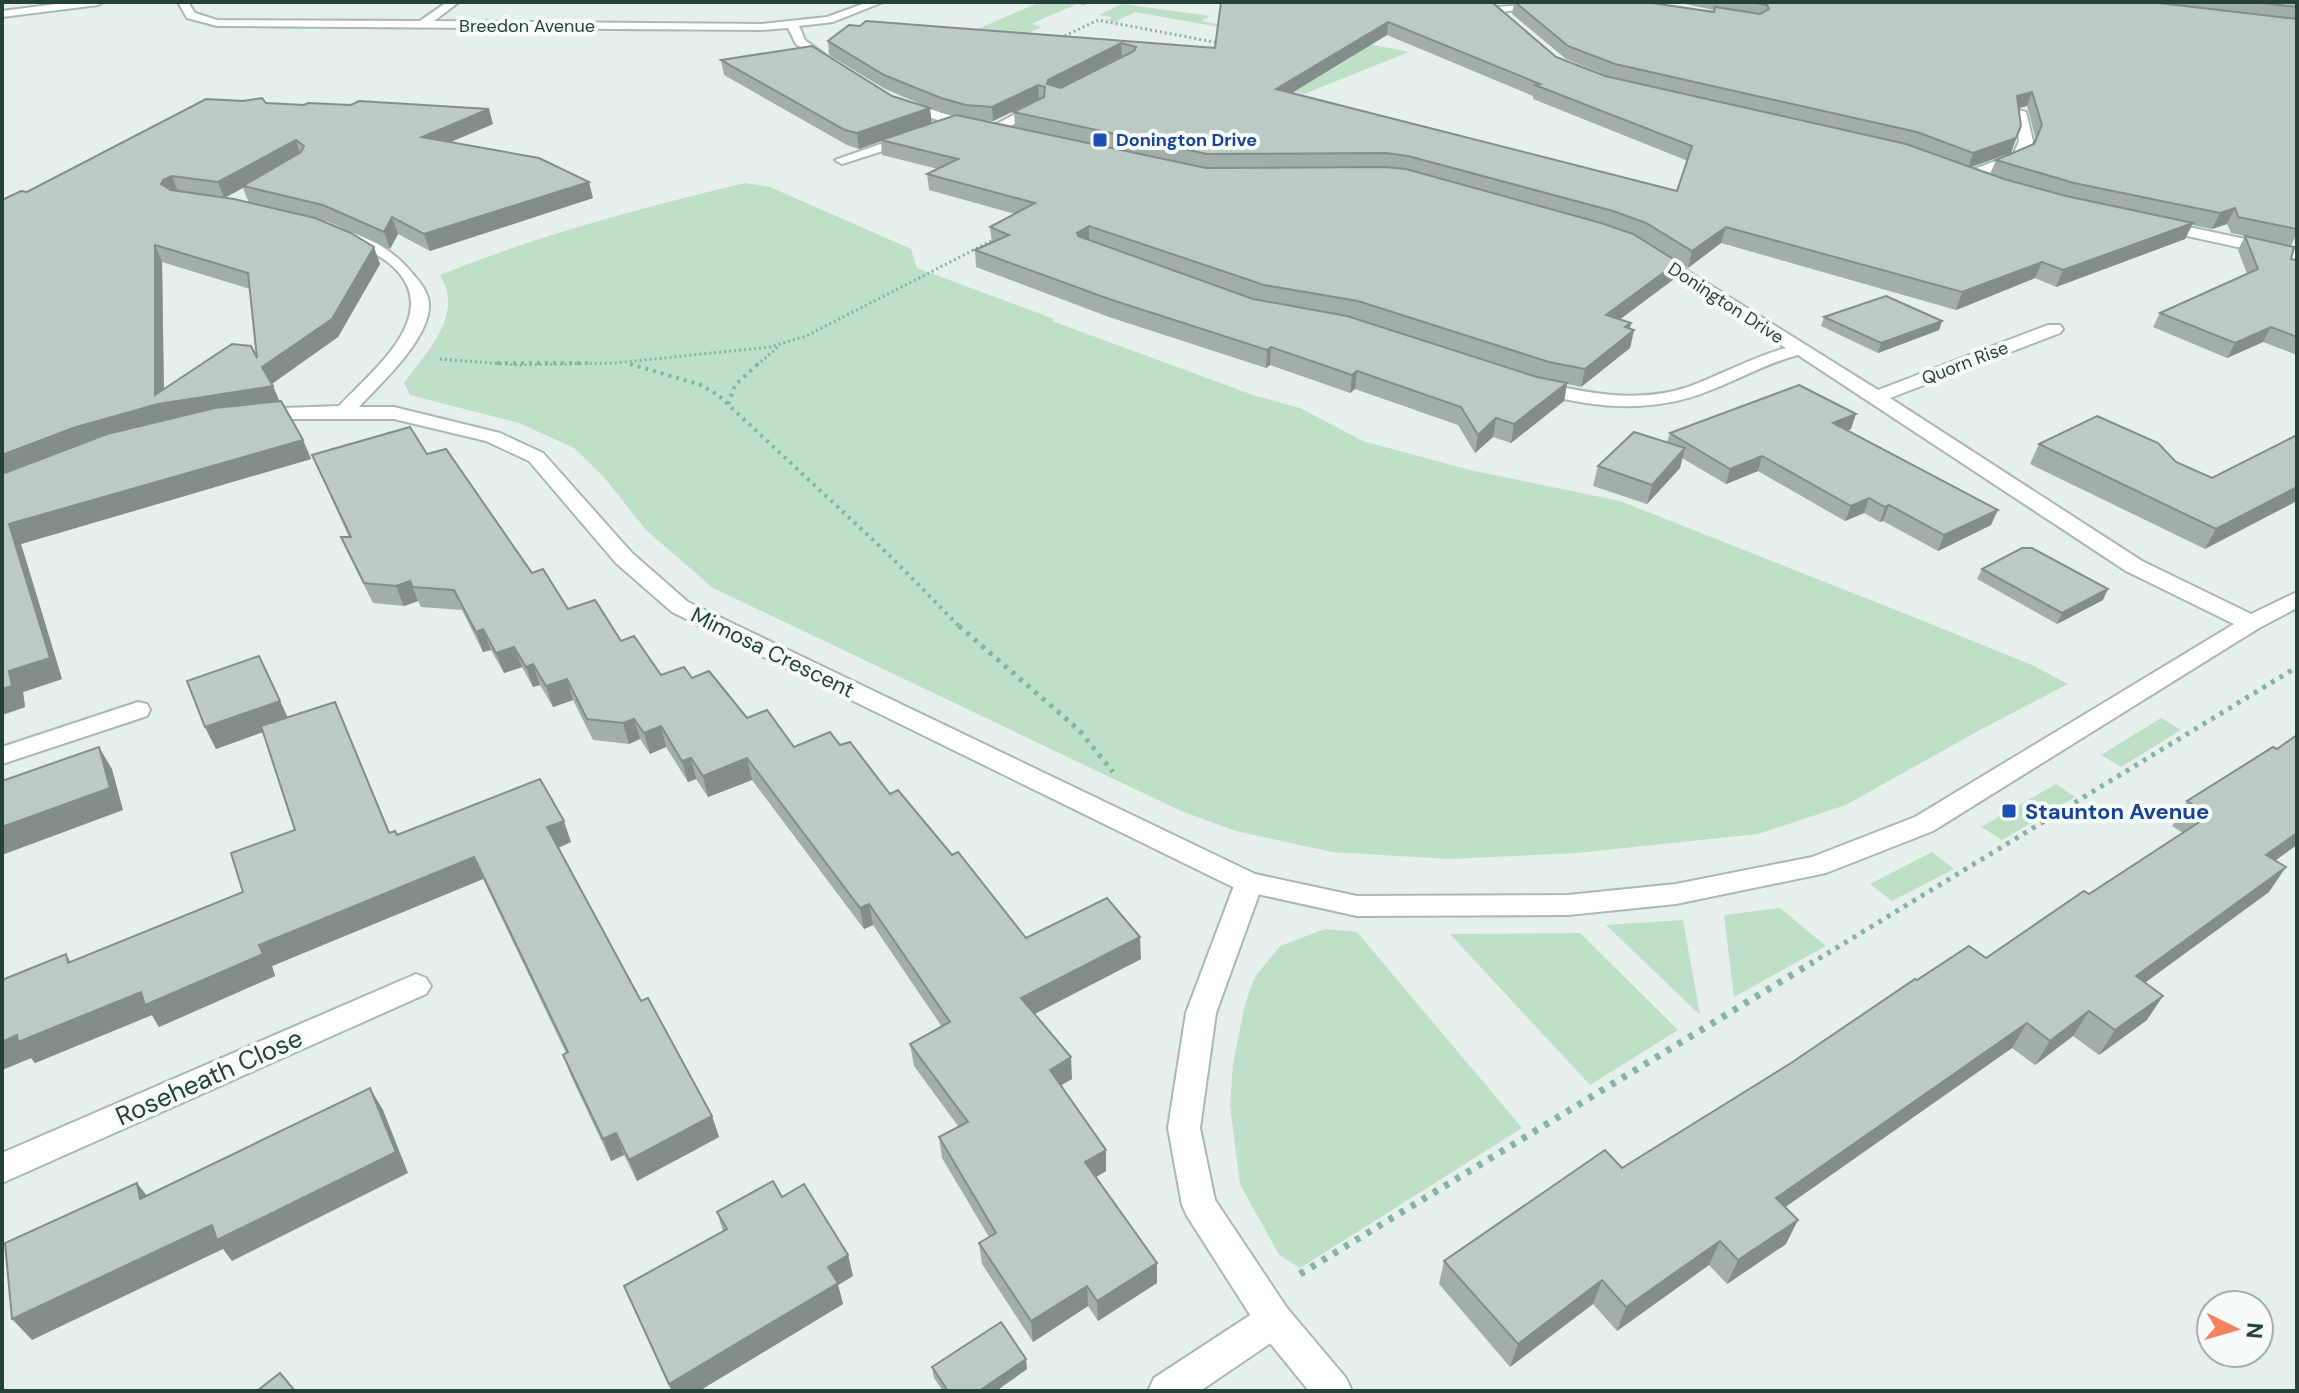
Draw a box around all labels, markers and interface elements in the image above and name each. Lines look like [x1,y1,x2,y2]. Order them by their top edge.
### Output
street label: Breedon Avenue [459,14,595,38]
place label: Donington Drive [1116,128,1257,152]
marker: Donington Drive [1091,131,1109,149]
street label: Donington Drive [1664,257,1788,349]
street label: Quorn Rise [1918,335,2012,391]
street label: Mimosa Crescent [686,600,859,705]
place label: Staunton Avenue [2025,797,2209,826]
marker: Staunton Avenue [2000,802,2018,820]
street label: Roseheath Close [110,1021,308,1133]
north arrow [2195,1289,2275,1369]
text: N [2239,1321,2270,1340]

